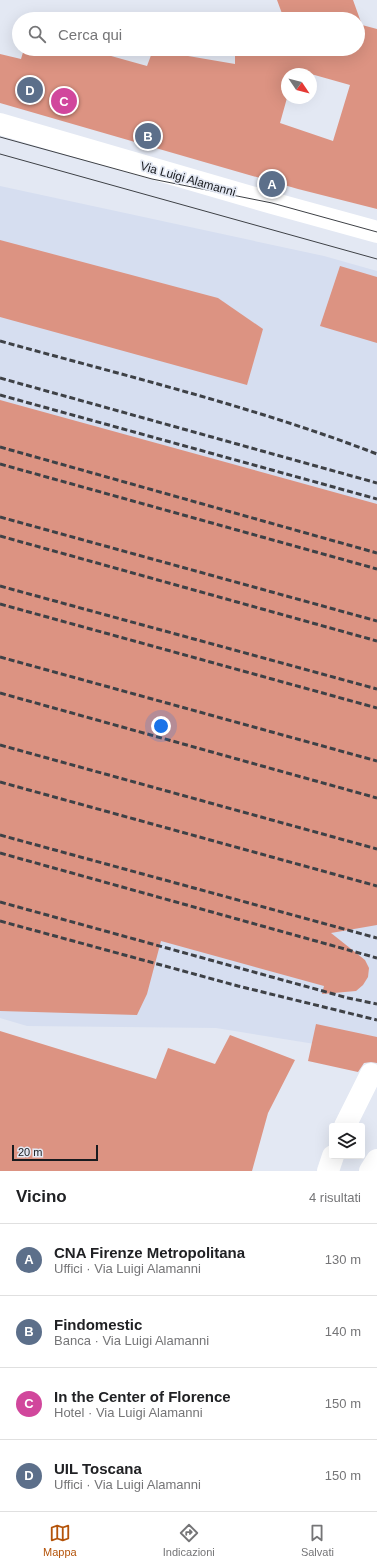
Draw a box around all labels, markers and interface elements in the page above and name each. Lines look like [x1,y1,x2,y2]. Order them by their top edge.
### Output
search box [12,12,365,56]
icon: search [26,23,48,45]
text: Cerca qui [58,26,122,43]
north arrow [281,68,317,104]
pin: D [17,75,43,105]
pin: C [51,86,77,116]
pin: B [135,121,161,151]
street label: Via Luigi Alamanni [139,159,237,199]
pin: A [259,169,285,199]
your location [151,716,171,736]
map controls [329,1123,365,1159]
button: layers [329,1123,365,1159]
scale bar [12,1143,98,1162]
text: 20 m [18,1146,42,1158]
text: Vicino [16,1187,67,1206]
text: 4 risultati [309,1190,361,1205]
text: CNA Firenze Metropolitana [54,1244,245,1261]
text: A [24,1252,34,1267]
text: 130 m [325,1252,361,1267]
text: Uffici · Via Luigi Alamanni [54,1261,201,1276]
text: Findomestic [54,1316,142,1333]
text: B [24,1324,34,1339]
text: 140 m [325,1324,361,1339]
text: Banca · Via Luigi Alamanni [54,1333,209,1348]
text: In the Center of Florence [54,1388,231,1405]
text: C [24,1396,34,1411]
text: 150 m [325,1396,361,1411]
text: Hotel · Via Luigi Alamanni [54,1405,203,1420]
text: UIL Toscana [54,1460,142,1477]
text: D [24,1468,34,1483]
text: 150 m [325,1468,361,1483]
text: Uffici · Via Luigi Alamanni [54,1477,201,1492]
tab: Mappa [43,1522,77,1558]
tab: Indicazioni [163,1522,215,1558]
tab: Salvati [301,1522,334,1558]

